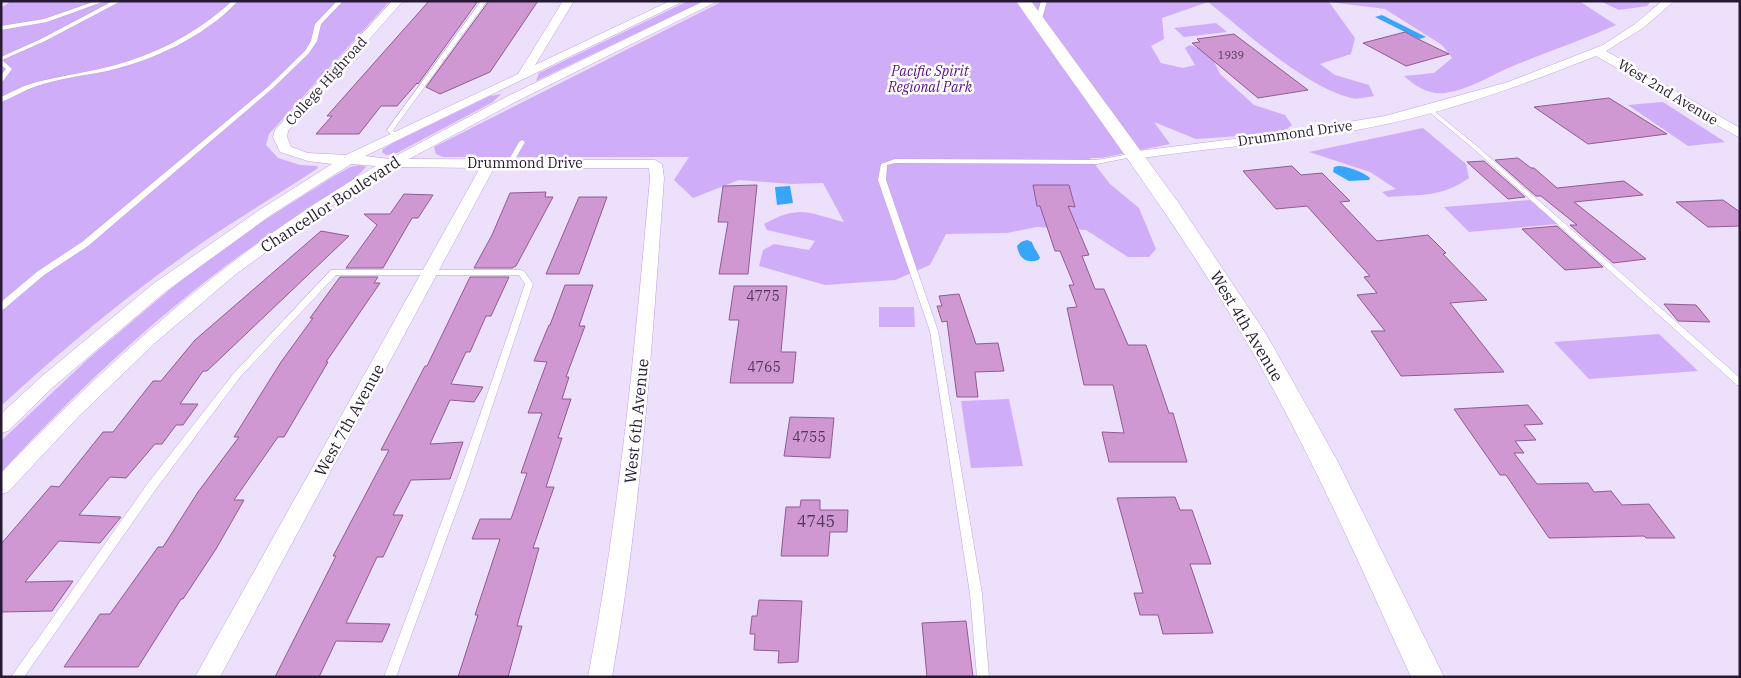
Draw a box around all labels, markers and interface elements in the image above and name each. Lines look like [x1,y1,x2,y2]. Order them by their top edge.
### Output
street label: College Highroad [281,33,371,129]
house number: 1939 [1218,48,1244,62]
street label: West 2nd Avenue [1615,55,1721,129]
park label: Pacific Spirit Regional Park [887,62,973,96]
street label: Drummond Drive [1236,116,1354,150]
street label: Chancellor Boulevard [256,151,404,257]
street label: Drummond Drive [467,154,583,172]
street label: West 4th Avenue [1206,267,1288,385]
house number: 4775 [746,287,780,305]
street label: West 6th Avenue [619,358,653,484]
house number: 4765 [747,358,781,376]
street label: West 7th Avenue [310,360,388,480]
house number: 4755 [792,428,826,446]
house number: 4745 [797,511,835,531]

